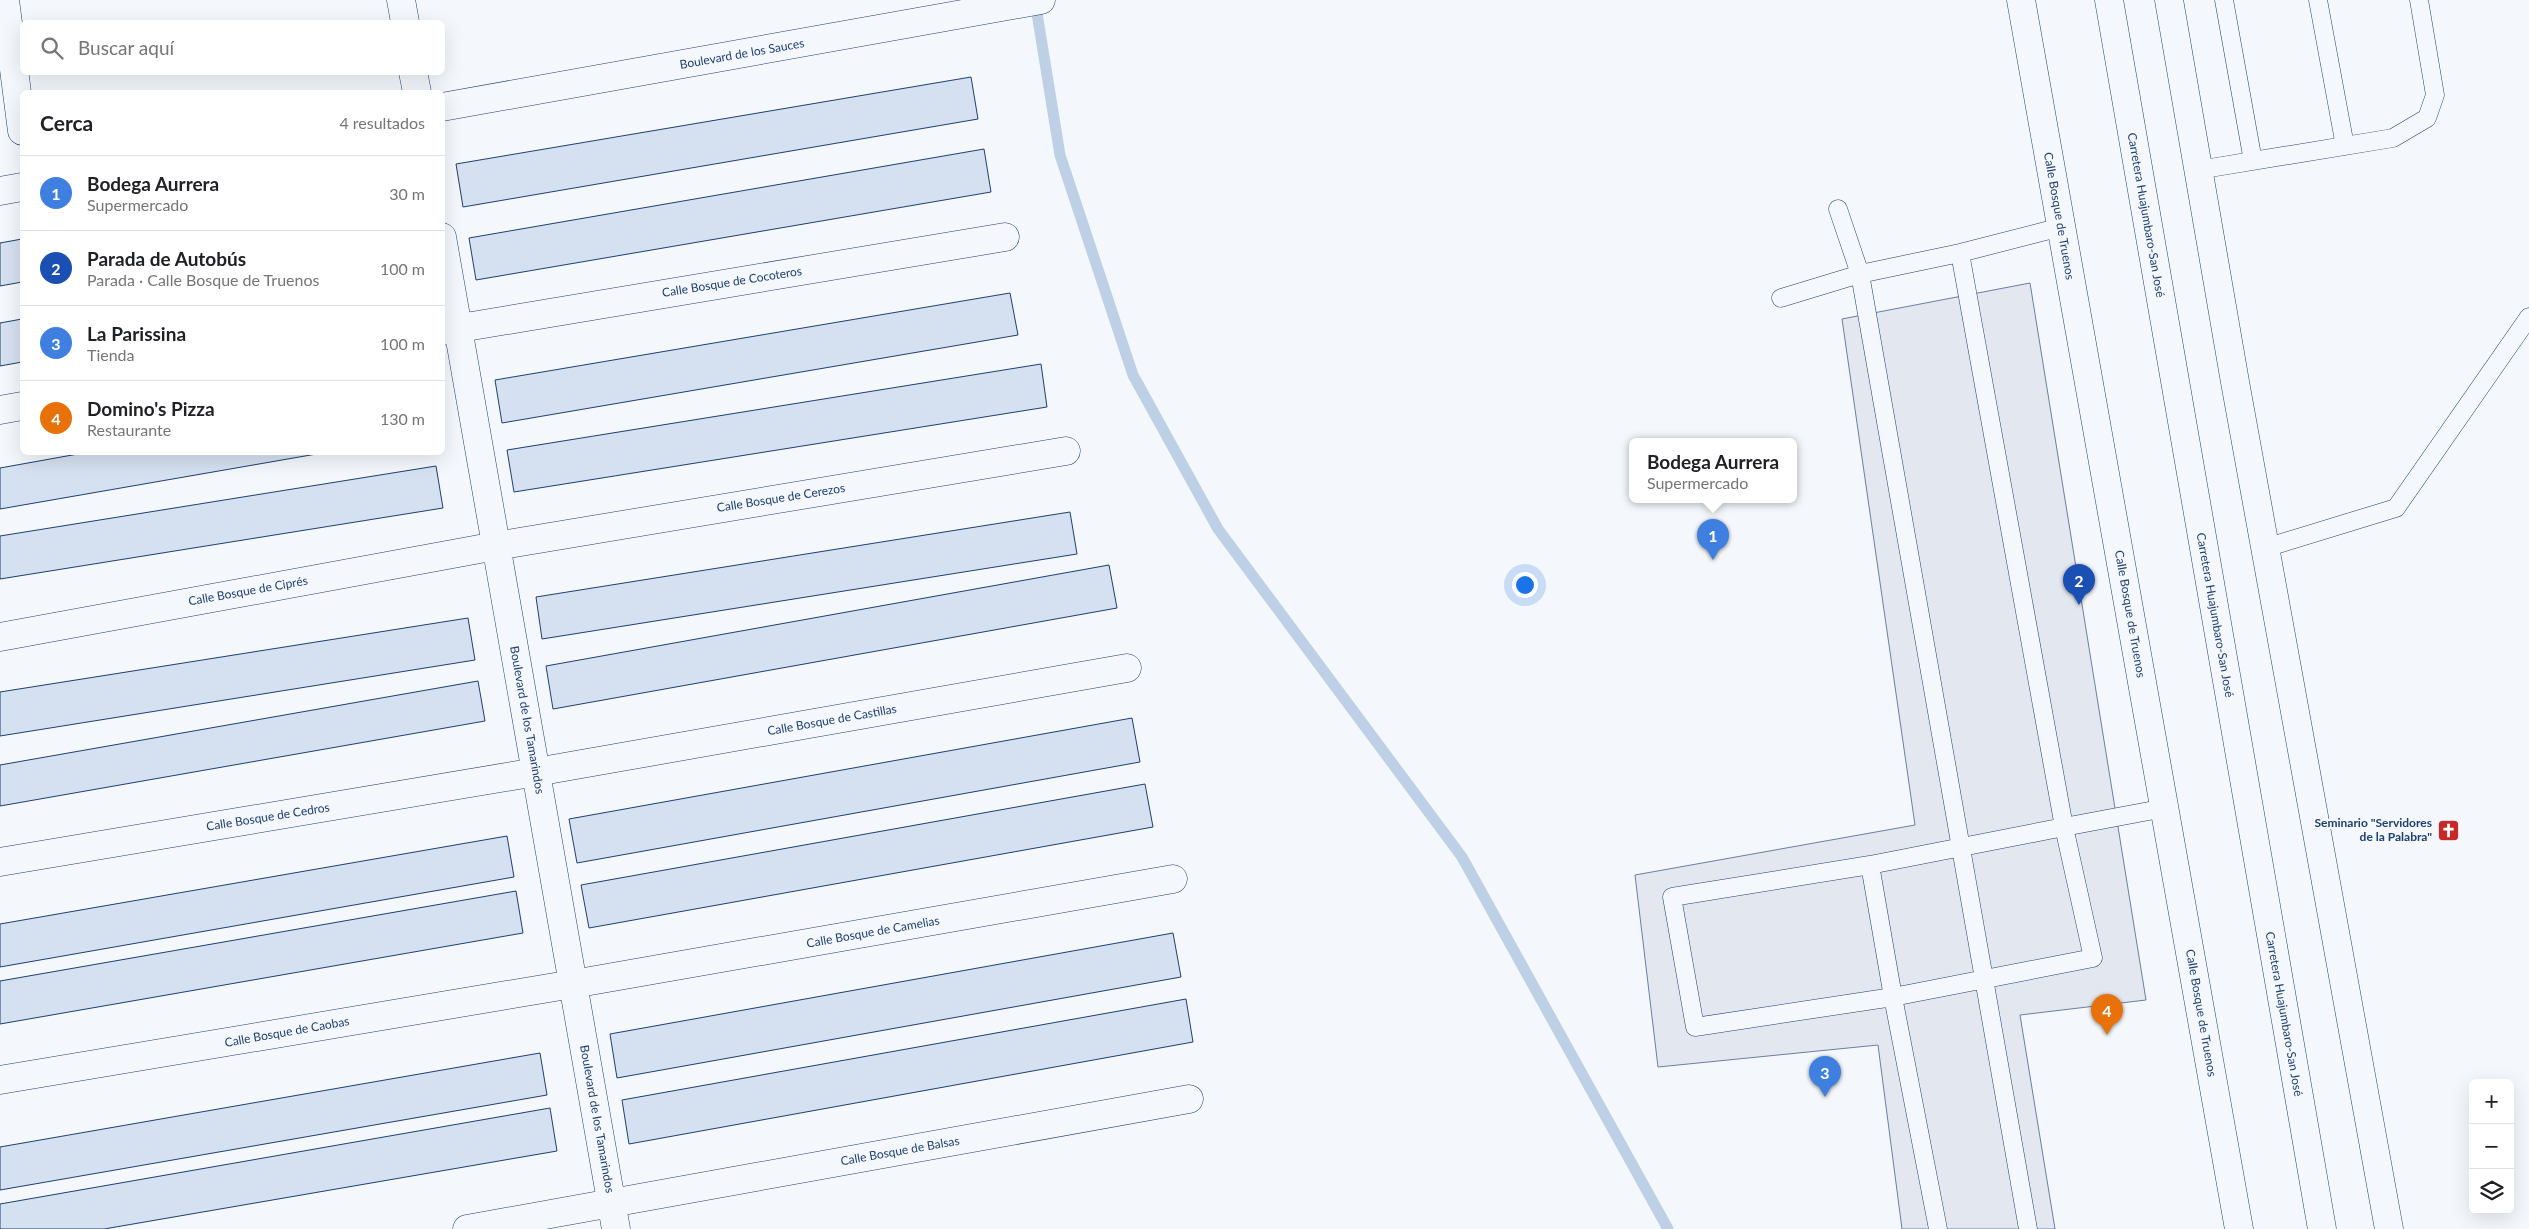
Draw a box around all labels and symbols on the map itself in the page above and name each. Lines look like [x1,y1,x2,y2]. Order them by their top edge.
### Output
street label: Boulevard de los Sauces [678,35,805,72]
street label: Carretera Huajumbaro-San José [2125,131,2168,298]
street label: Calle Bosque de Truenos [2041,151,2078,281]
street label: Calle Bosque de Cocoteros [661,263,803,300]
street label: Calle Bosque de Cerezos [716,480,846,515]
pin: 1 [1697,519,1729,560]
street label: Carretera Huajumbaro-San José [2194,531,2237,698]
street label: Calle Bosque de Truenos [2112,549,2149,679]
pin: 2 [2063,564,2095,605]
your location [1512,572,1538,598]
street label: Calle Bosque de Ciprés [187,573,309,608]
street label: Boulevard de los Tamarindos [507,645,548,795]
street label: Calle Bosque de Castillas [766,701,898,738]
street label: Calle Bosque de Cedros [205,799,331,834]
place label: Seminario "Servidores de la Palabra" [2314,815,2432,844]
church icon: Seminario "Servidores de la Palabra" [2436,818,2460,842]
street label: Calle Bosque de Camelias [805,912,941,951]
street label: Carretera Huajumbaro-San José [2263,930,2306,1097]
street label: Calle Bosque de Truenos [2183,948,2220,1078]
pin: 4 [2091,994,2123,1035]
street label: Calle Bosque de Caobas [223,1013,350,1050]
street label: Boulevard de los Tamarindos [577,1044,618,1194]
pin: 3 [1809,1056,1841,1097]
street label: Calle Bosque de Balsas [839,1133,961,1168]

